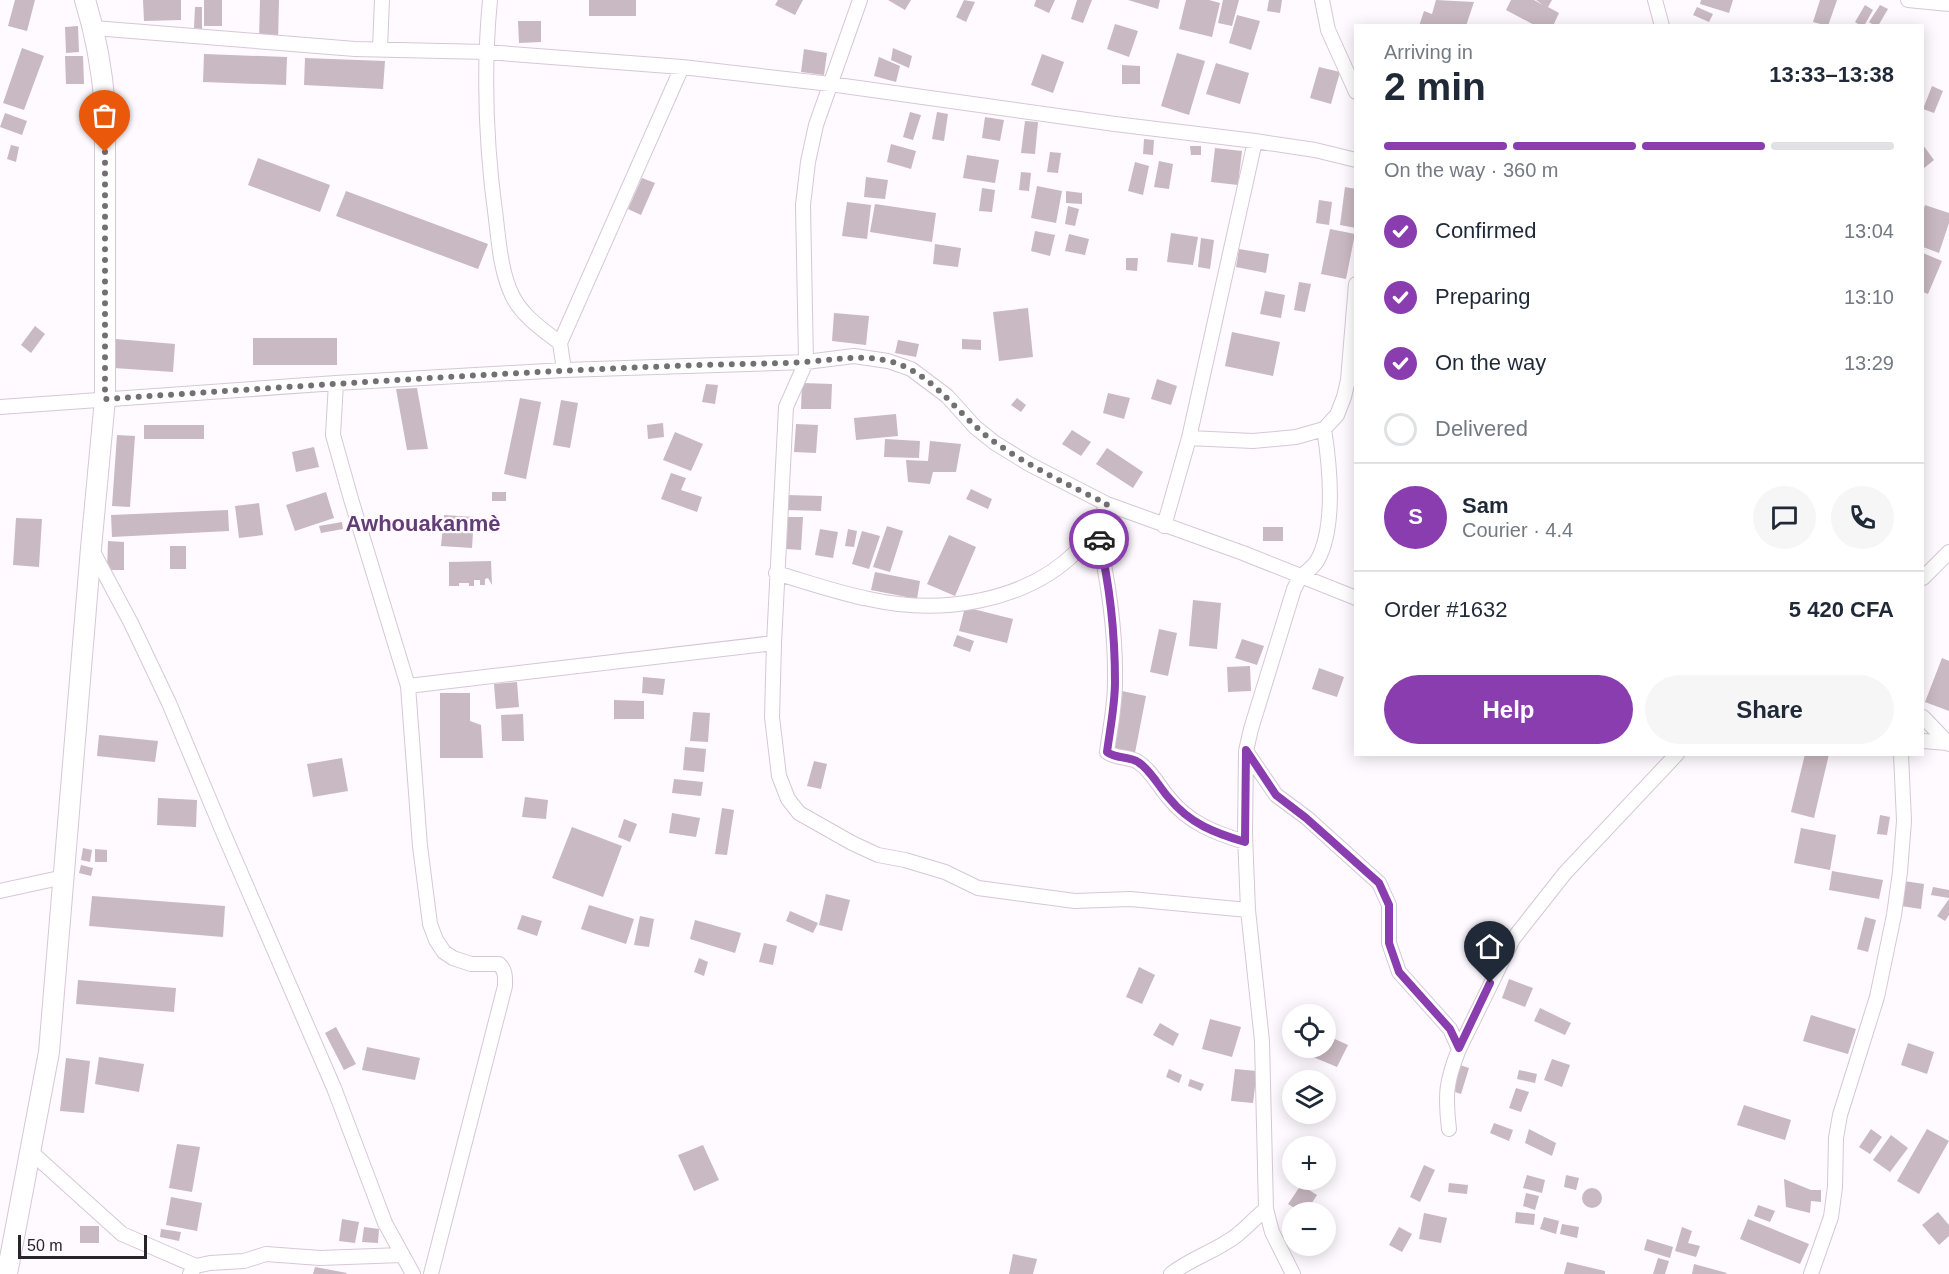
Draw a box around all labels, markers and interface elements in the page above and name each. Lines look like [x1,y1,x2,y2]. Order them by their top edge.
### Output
text: Arriving in [1384,41,1473,63]
text: 13:33–13:38 [1769,62,1894,87]
text: 2 min [1384,65,1486,108]
pin [79,90,130,152]
icon: bag [88,99,121,132]
text: On the way · 360 m [1384,159,1559,181]
icon: check [1384,215,1417,248]
text: Confirmed [1435,218,1536,243]
text: 13:04 [1844,220,1894,242]
icon: check [1384,281,1417,314]
text: Preparing [1435,284,1530,309]
text: 13:10 [1844,286,1894,308]
icon: check [1384,347,1417,380]
text: On the way [1435,350,1546,375]
text: 13:29 [1844,352,1894,374]
text: Delivered [1435,416,1528,441]
button: chat [1753,486,1816,549]
button: phone [1831,486,1894,549]
text: Sam [1462,493,1508,518]
text: S [1408,504,1423,529]
courier [1069,509,1129,569]
district label: Awhouakanmè [346,511,500,536]
text: Courier · 4.4 [1462,519,1573,541]
icon: car [1083,523,1116,556]
text: Order #1632 [1384,597,1508,622]
text: 5 420 CFA [1789,597,1894,622]
button: Help [1384,675,1633,744]
button: Share [1645,675,1894,744]
pin [1464,921,1515,983]
icon: home [1473,930,1506,963]
map controls [1282,1004,1336,1256]
button: locate [1282,1004,1336,1058]
button: layers [1282,1070,1336,1124]
button: + [1282,1136,1336,1190]
button: − [1282,1202,1336,1256]
scale bar [18,1232,147,1260]
text: 50 m [27,1237,63,1254]

